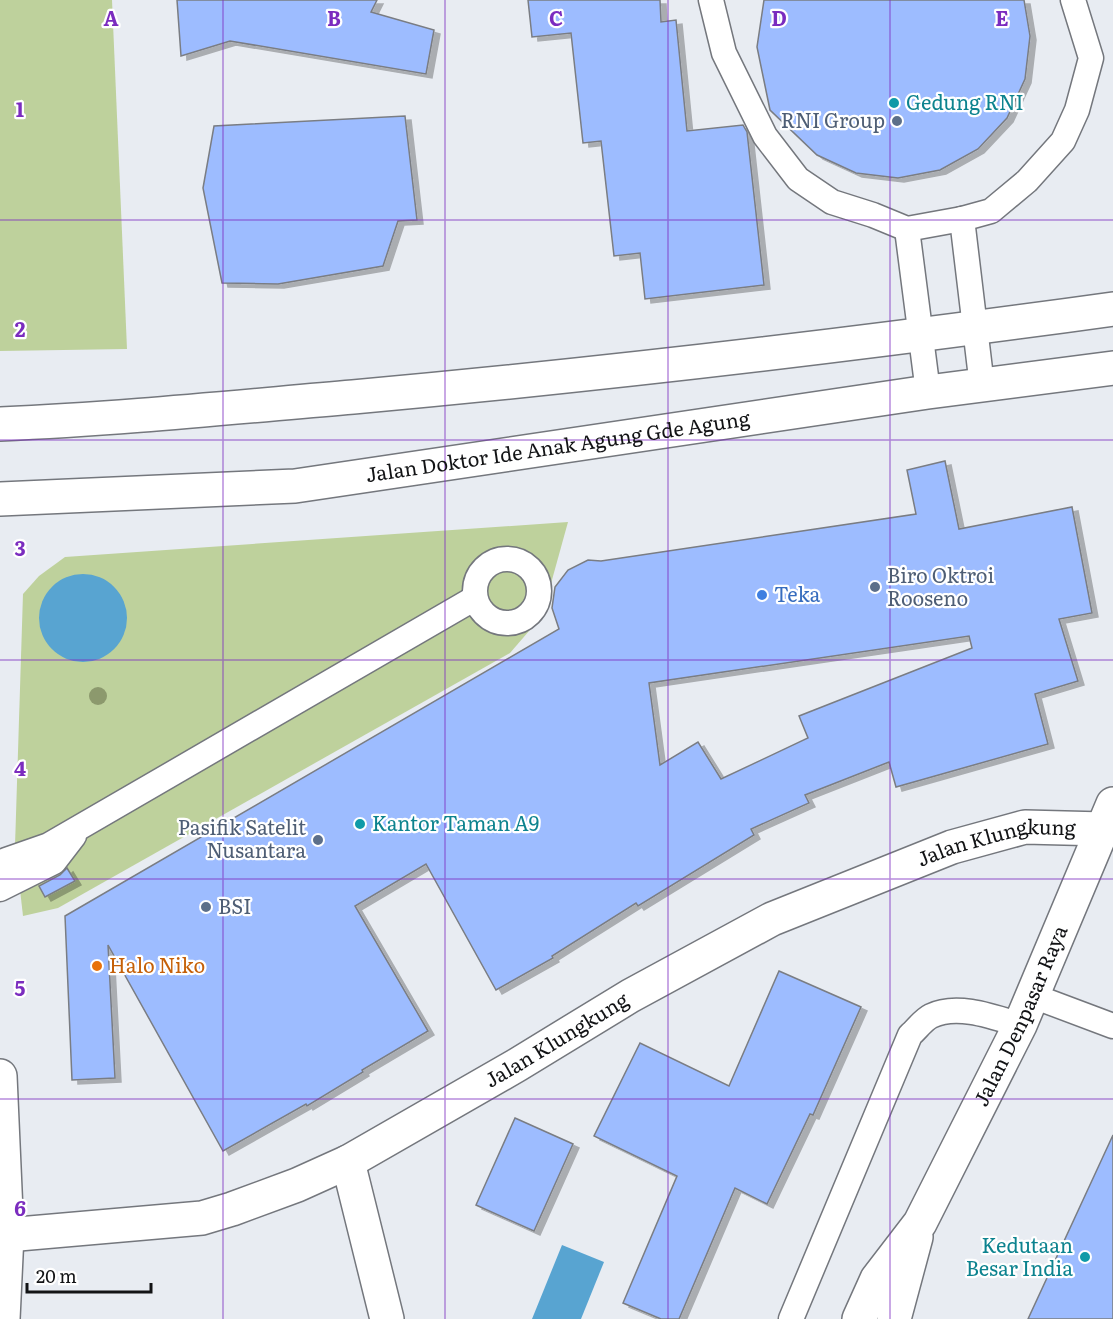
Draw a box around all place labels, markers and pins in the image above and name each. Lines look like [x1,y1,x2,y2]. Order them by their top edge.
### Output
place label: Gedung RNI [906,86,1024,116]
marker: Gedung RNI [887,96,901,110]
place label: RNI Group [781,104,885,134]
marker: RNI Group [890,114,904,128]
place label: Biro Oktroi Rooseno [887,559,995,612]
place label: Teka [774,578,821,608]
marker: Biro Oktroi Rooseno [868,580,882,594]
marker: Teka [755,588,769,602]
place label: Kantor Taman A9 [372,807,539,837]
place label: Pasifik Satelit Nusantara [178,811,306,864]
marker: Kantor Taman A9 [353,817,367,831]
marker: Pasifik Satelit Nusantara [311,833,325,847]
place label: BSI [218,890,251,920]
marker: BSI [199,900,213,914]
place label: Halo Niko [109,949,205,979]
marker: Halo Niko [90,959,104,973]
place label: Kedutaan Besar India [966,1229,1073,1282]
marker: Kedutaan Besar India [1078,1250,1092,1264]

